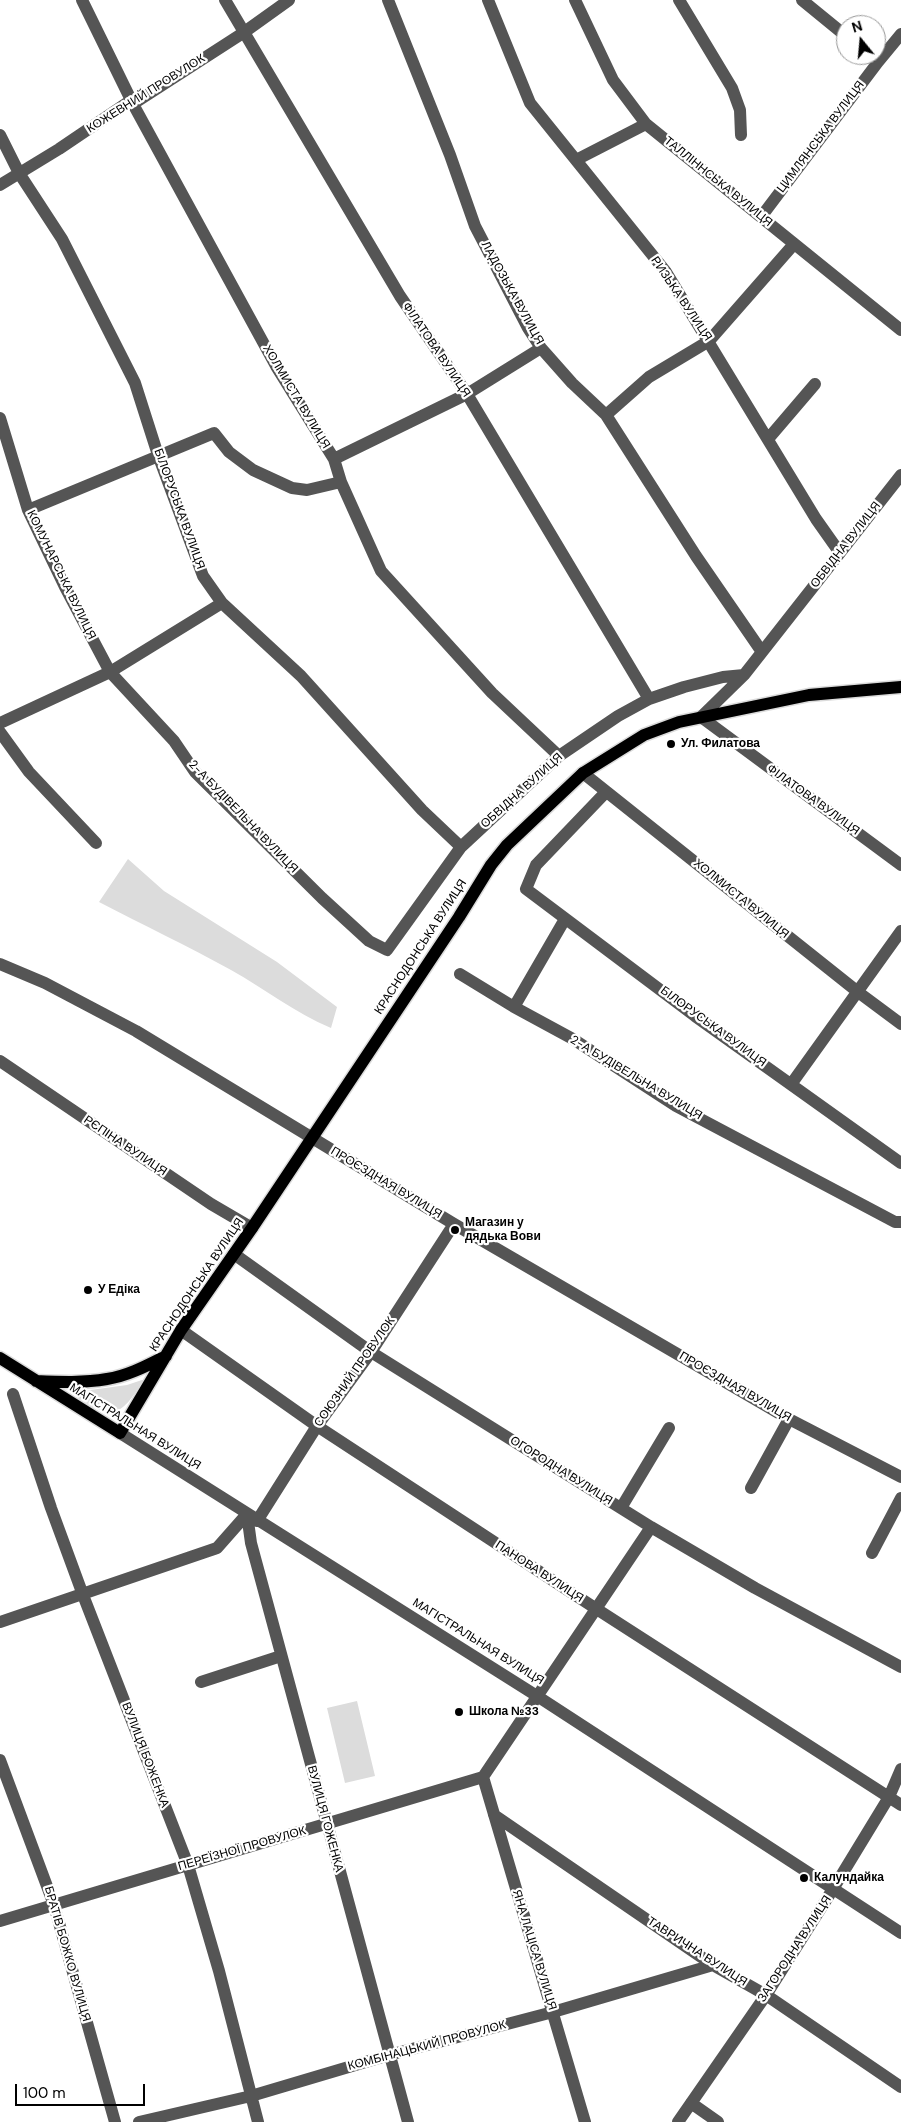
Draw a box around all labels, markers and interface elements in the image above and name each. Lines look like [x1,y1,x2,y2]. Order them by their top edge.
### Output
north arrow [836,15,886,65]
text: N [849,17,864,37]
street label: КОЖЕВНИЙ ПРОВУЛОК [84,52,208,136]
street label: ЦИМЛЯНСЬКА ВУЛИЦЯ [774,78,868,196]
street label: ТАЛЛІННСЬКА ВУЛИЦЯ [661,134,775,230]
street label: ЛАДОЗЬКА ВУЛИЦЯ [478,239,546,347]
street label: РИЗЬКА ВУЛИЦЯ [647,254,715,344]
street label: ФІЛАТОВА ВУЛИЦЯ [399,300,473,400]
street label: ХОЛМИСТА ВУЛИЦЯ [259,342,333,452]
street label: БІЛОРУСЬКА ВУЛИЦЯ [150,447,208,571]
street label: ОБВІДНА ВУЛИЦЯ [808,499,884,591]
street label: КОМУНАРСЬКА ВУЛИЦЯ [23,508,99,642]
place label: Ул. Филатова [681,737,760,751]
marker: Ул. Филатова [665,738,677,750]
street label: ОБВІДНА ВУЛИЦЯ [478,750,566,832]
street label: 2-А БУДІВЕЛЬНА ВУЛИЦЯ [185,758,301,876]
street label: ФІЛАТОВА ВУЛИЦЯ [764,761,862,839]
street label: ХОЛМИСТА ВУЛИЦЯ [690,856,792,942]
street label: КРАСНОДОНСЬКА ВУЛИЦЯ [372,877,470,1017]
street label: БІЛОРУСЬКА ВУЛИЦЯ [657,984,769,1070]
street label: 2-А БУДІВЕЛЬНА ВУЛИЦЯ [567,1033,705,1123]
street label: РЄПІНА ВУЛИЦЯ [81,1113,169,1179]
street label: ПРОЄЗДНАЯ ВУЛИЦЯ [328,1144,444,1222]
street label: КРАСНОДОНСЬКА ВУЛИЦЯ [147,1215,247,1355]
place label: Магазин у дядька Вови [465,1216,541,1244]
marker: Магазин у дядька Вови [449,1224,461,1236]
place label: У Едіка [98,1283,140,1297]
marker: У Едіка [82,1284,94,1296]
street label: СОЮЗНИЙ ПРОВУЛОК [312,1314,398,1430]
street label: ПРОЄЗДНАЯ ВУЛИЦЯ [676,1349,794,1425]
street label: МАГІСТРАЛЬНАЯ ВУЛИЦЯ [67,1381,203,1473]
street label: ОГОРОДНА ВУЛИЦЯ [507,1434,615,1508]
street label: ПАНОВА ВУЛИЦЯ [492,1538,586,1606]
street label: МАГІСТРАЛЬНАЯ ВУЛИЦЯ [410,1596,546,1688]
street label: ВУЛИЦЯ БОЖЕНКА [118,1700,172,1810]
place label: Школа №33 [469,1705,539,1719]
marker: Школа №33 [453,1706,465,1718]
street label: ВУЛИЦЯ ГОЖЕНКА [304,1764,346,1874]
street label: ПЕРЕЇЗНОЇ ПРОВУЛОК [176,1824,308,1874]
place label: Калундайка [814,1871,884,1885]
marker: Калундайка [798,1872,810,1884]
street label: БРАТІВ БОЖКО ВУЛИЦЯ [41,1885,93,2023]
street label: ЯНА ЛАЦІСА ВУЛИЦЯ [509,1888,559,2012]
street label: ЗАГОРОДНА ВУЛИЦЯ [755,1893,835,2005]
street label: ТАВРИЧНА ВУЛИЦЯ [644,1914,750,1990]
street label: КОМБІНАЦЬКИЙ ПРОВУЛОК [346,2018,508,2074]
scale bar [18,2074,148,2106]
text: 100 m [23,2083,66,2103]

